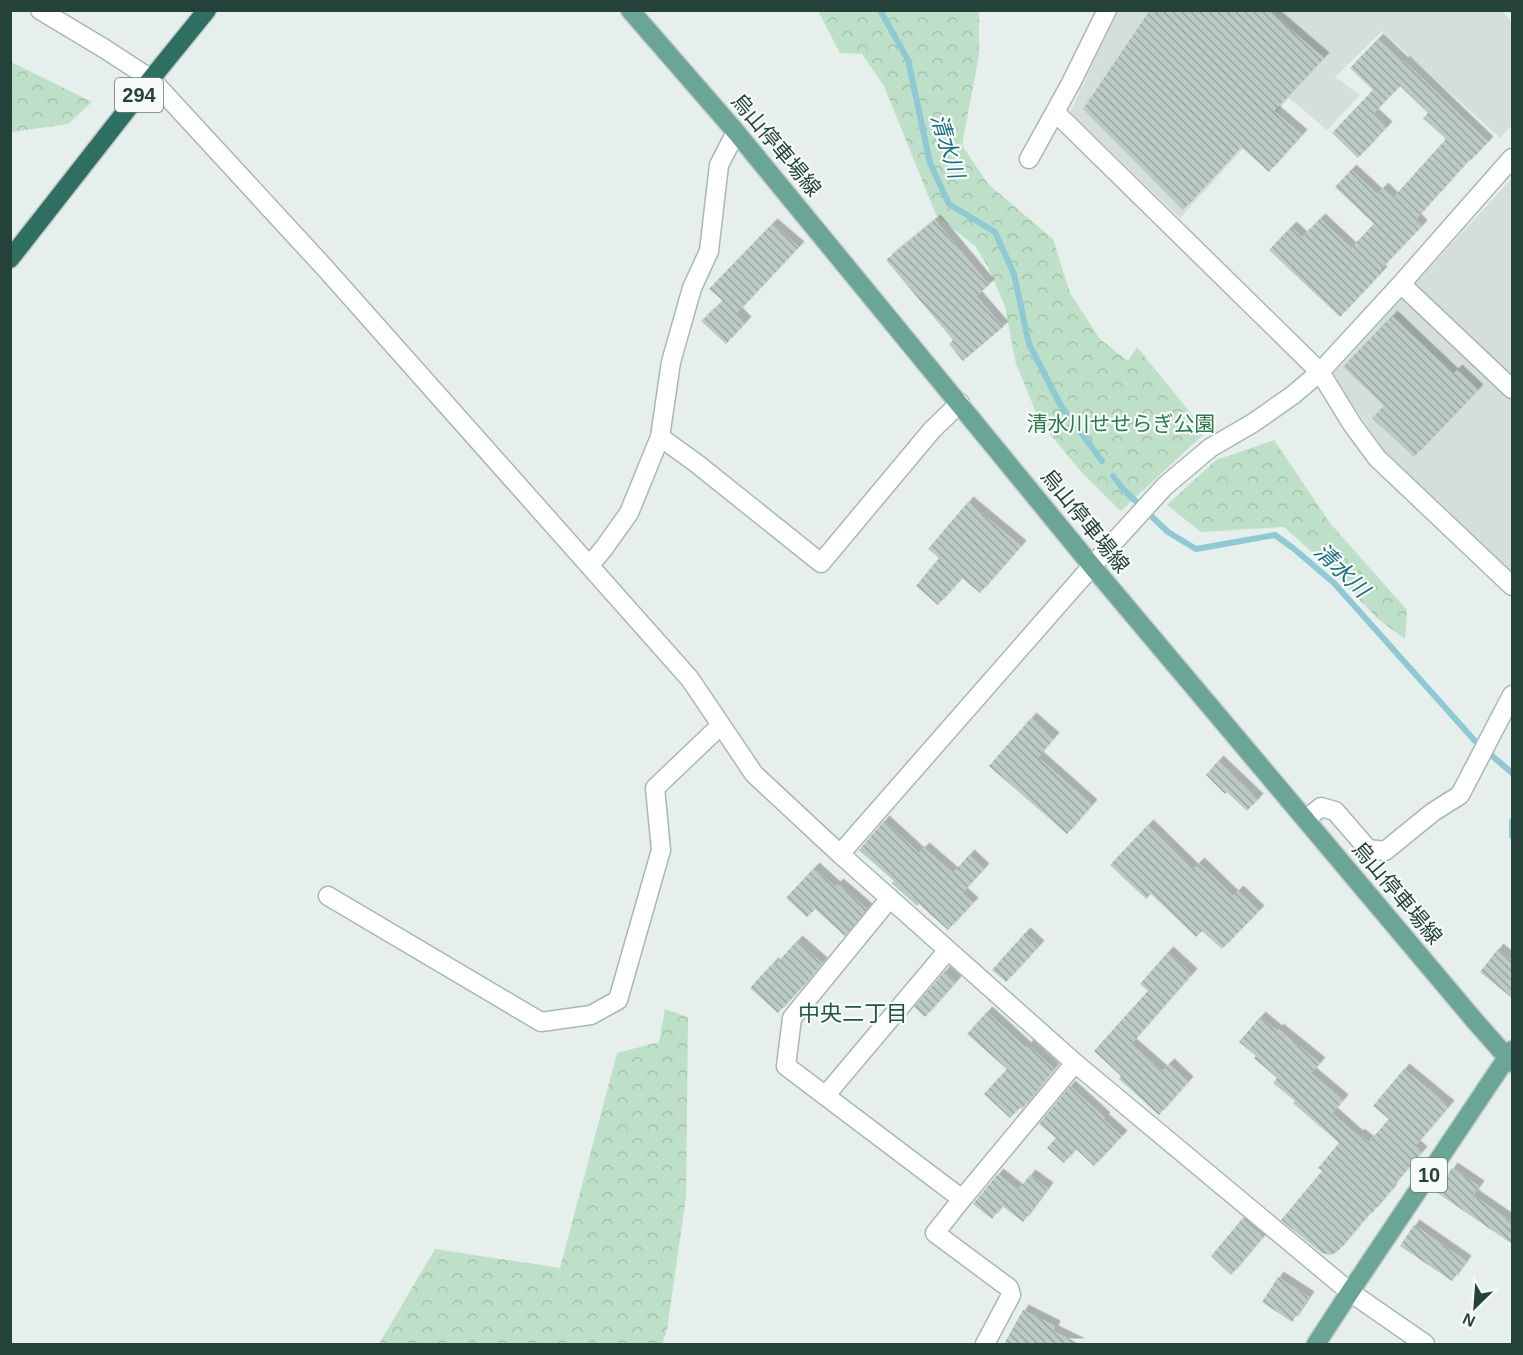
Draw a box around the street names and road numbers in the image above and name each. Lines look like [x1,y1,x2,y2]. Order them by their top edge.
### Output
road number: 294 [115,78,163,112]
street label: 烏山停車場線 [727,89,826,200]
street label: 烏山停車場線 [1037,464,1134,577]
street label: 烏山停車場線 [1348,837,1447,948]
road number: 10 [1411,1158,1447,1192]

